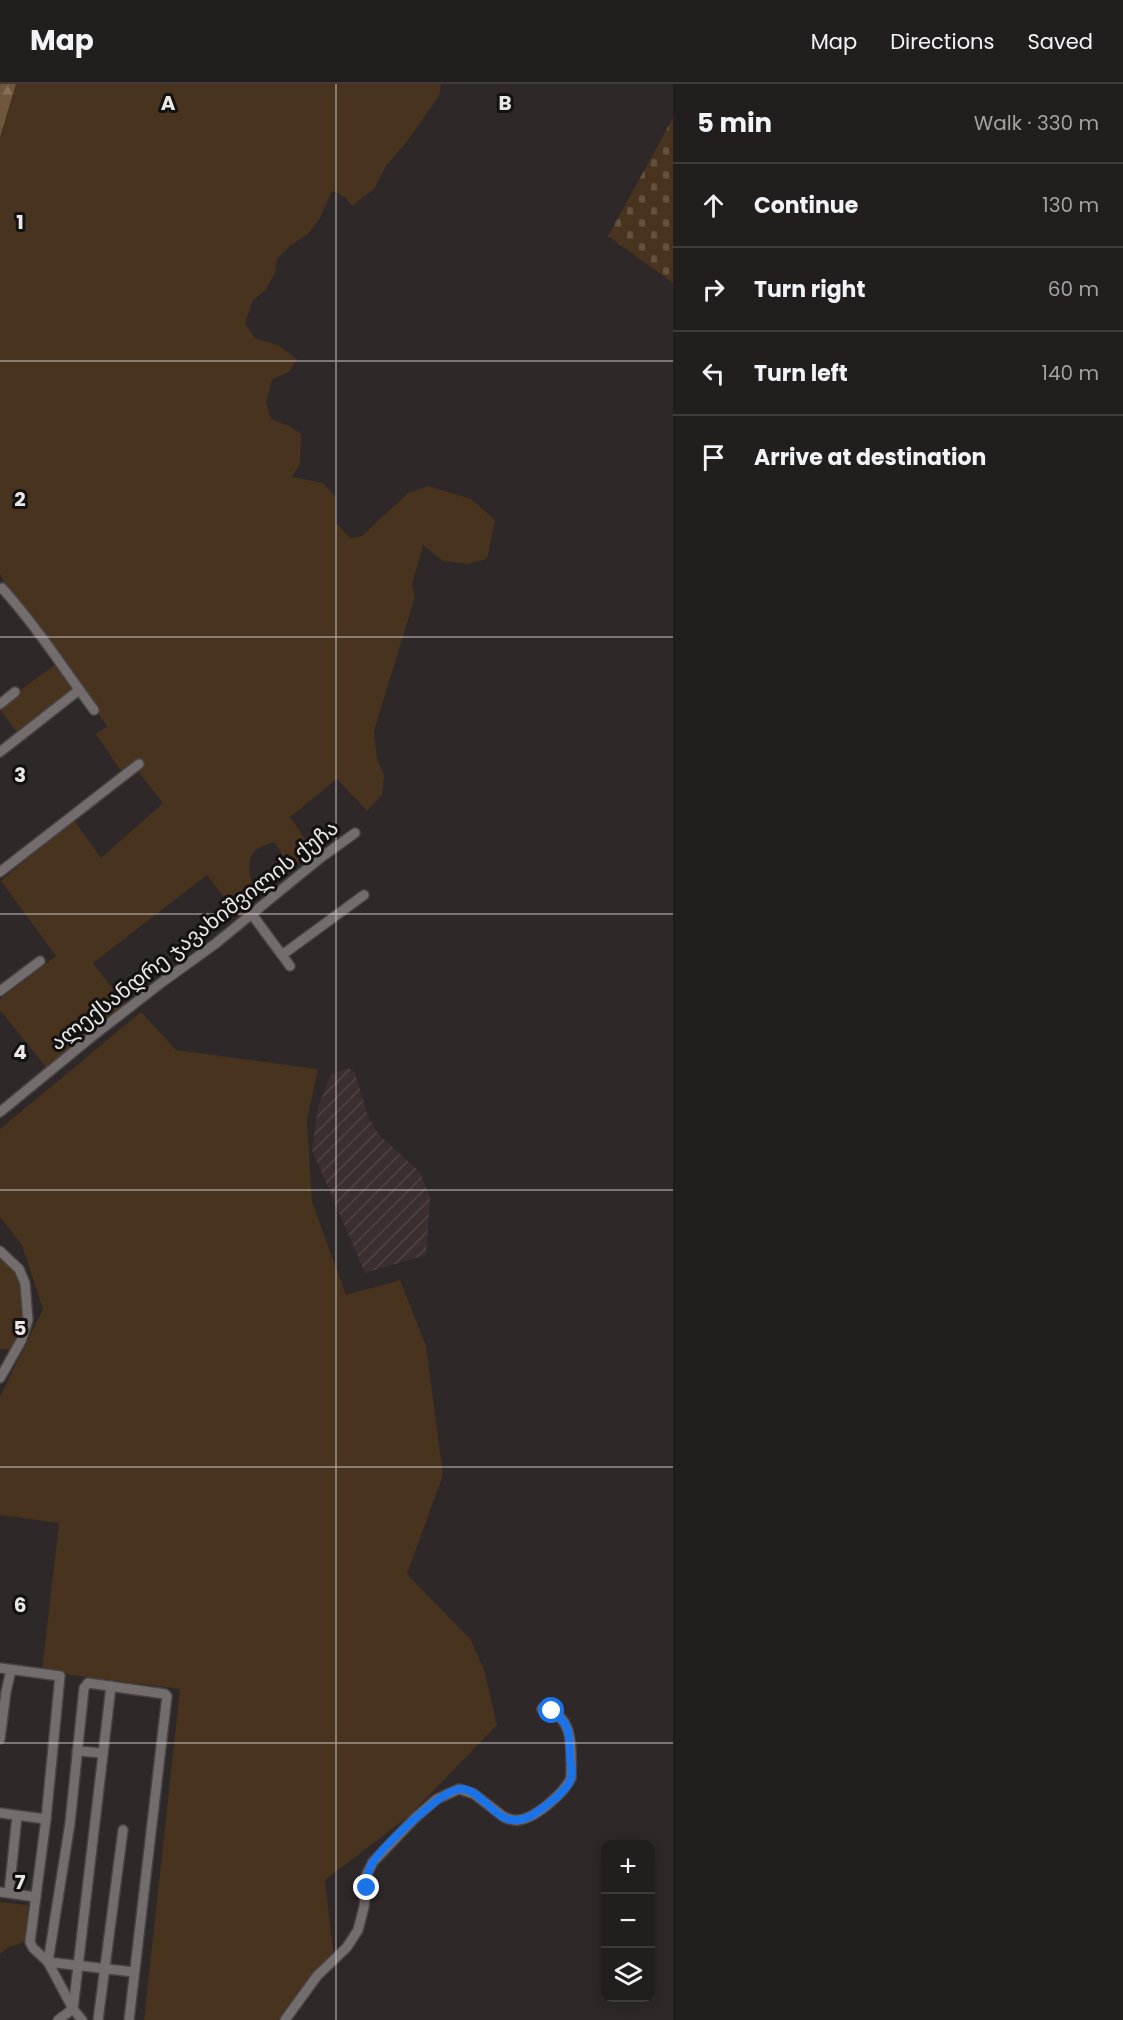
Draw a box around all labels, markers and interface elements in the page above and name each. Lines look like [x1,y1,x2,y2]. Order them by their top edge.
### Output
text: Map [30,21,94,60]
text: Map [811,27,857,56]
text: Directions [890,27,994,56]
text: Saved [1027,27,1093,56]
text: A [161,89,176,117]
text: B [498,89,512,117]
text: 5 min [697,105,772,141]
text: Walk · 330 m [974,109,1099,137]
icon: ahead [697,189,730,222]
text: Continue [754,190,858,221]
text: 130 m [1042,191,1099,219]
text: 1 [16,208,24,236]
icon: right [697,273,730,306]
text: Turn right [754,274,865,305]
text: 60 m [1048,275,1099,303]
icon: left [697,357,730,390]
text: Turn left [754,358,848,389]
text: 140 m [1042,359,1099,387]
icon: arrive [697,441,730,474]
text: Arrive at destination [754,442,986,473]
text: 2 [14,485,26,513]
text: 3 [14,761,26,789]
street label: ალექსანდრე ჯავახიშვილის ქუჩა [44,813,344,1057]
text: 4 [13,1038,27,1066]
text: 5 [14,1314,27,1342]
text: 6 [14,1591,26,1619]
route start [538,1697,564,1723]
map controls [601,1840,655,2002]
button: + [601,1840,655,1894]
text: 7 [15,1868,26,1896]
route end [353,1874,379,1900]
button: − [601,1894,655,1948]
button: layers [601,1948,655,2002]

